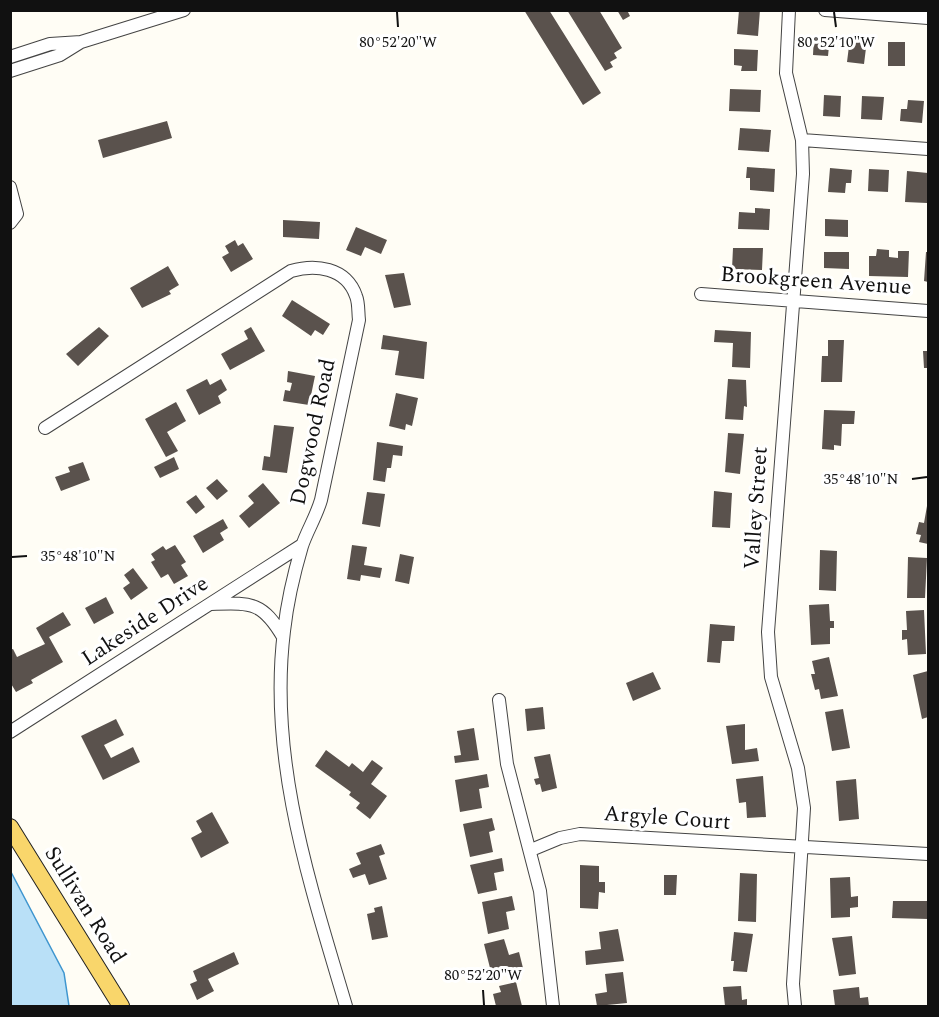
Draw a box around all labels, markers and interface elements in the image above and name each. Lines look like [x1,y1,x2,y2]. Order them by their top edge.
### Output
text: 80°52'20"W [359,31,437,54]
text: 80°52'10"W [797,31,875,54]
street label: Brookgreen Avenue [719,258,913,304]
street label: Dogwood Road [281,356,345,508]
street label: Valley Street [735,445,777,571]
text: 35°48'10"N [824,468,899,491]
text: 35°48'10"N [41,545,116,568]
street label: Lakeside Drive [75,567,215,675]
street label: Argyle Court [602,797,732,839]
street label: Sullivan Road [36,840,134,970]
text: 80°52'20"W [444,964,522,987]

